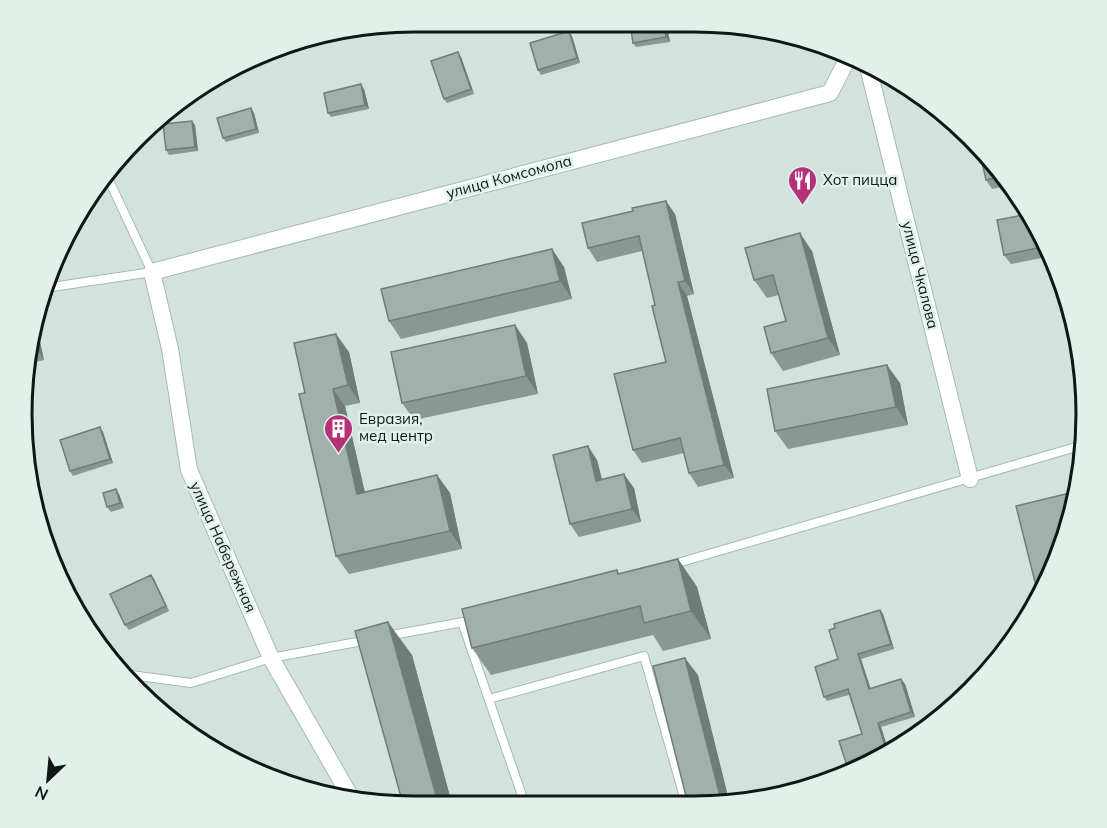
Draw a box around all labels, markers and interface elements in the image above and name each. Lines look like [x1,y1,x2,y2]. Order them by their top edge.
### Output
street label: улица Комсомола [444,151,574,202]
restaurant icon: Хот пицца [786,164,818,206]
place label: Хот пицца [823,170,897,189]
street label: улица Чкалова [898,219,943,331]
place label: Евразия, мед центр [359,409,433,445]
building icon: Евразия, мед центр [322,412,354,454]
street label: улица Набережная [186,478,261,615]
north arrow [18,750,78,810]
text: N [32,782,51,805]

